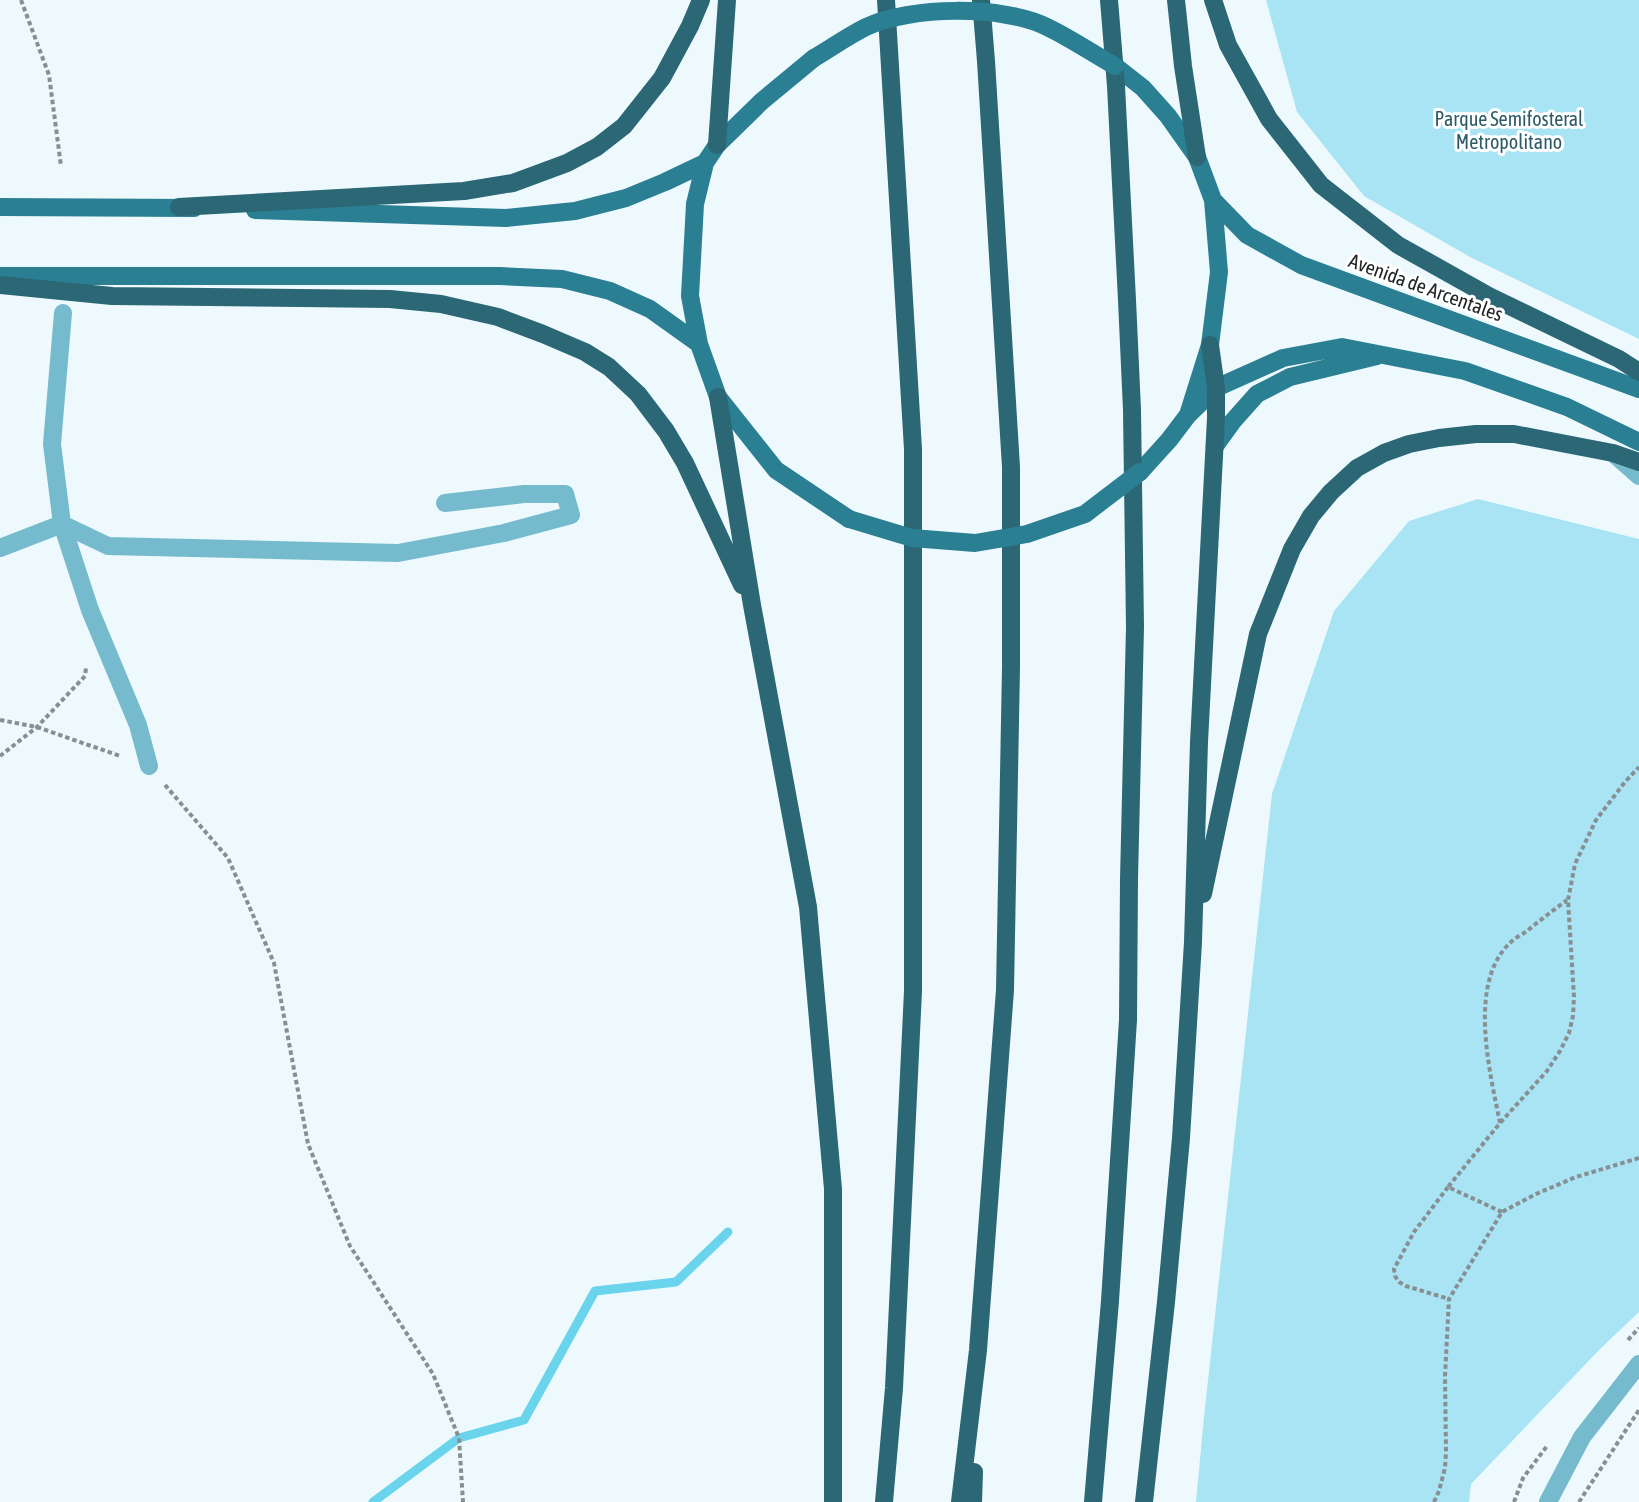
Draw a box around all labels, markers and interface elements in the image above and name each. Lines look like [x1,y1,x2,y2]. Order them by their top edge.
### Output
park label: Parque Semifosteral Metropolitano [1435,107,1584,153]
street label: Avenida de Arcentales [1346,248,1506,326]

